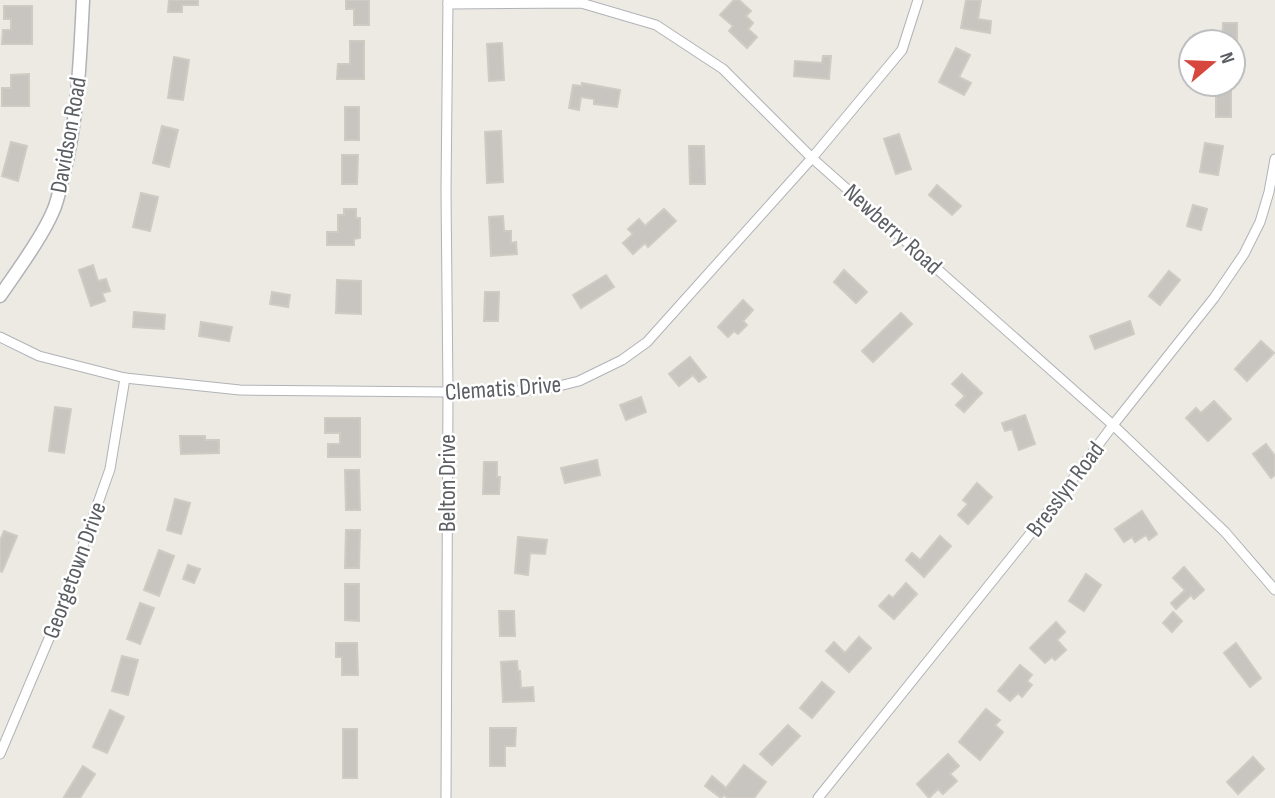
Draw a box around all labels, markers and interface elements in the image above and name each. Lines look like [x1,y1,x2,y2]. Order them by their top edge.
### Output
north arrow [1177,28,1247,98]
text: N [1214,49,1239,66]
street label: Davidson Road [44,75,93,195]
street label: Newberry Road [838,178,948,281]
street label: Clematis Drive [444,370,562,407]
street label: Belton Drive [433,434,462,532]
street label: Bresslyn Road [1020,436,1111,543]
street label: Georgetown Drive [36,498,113,643]

